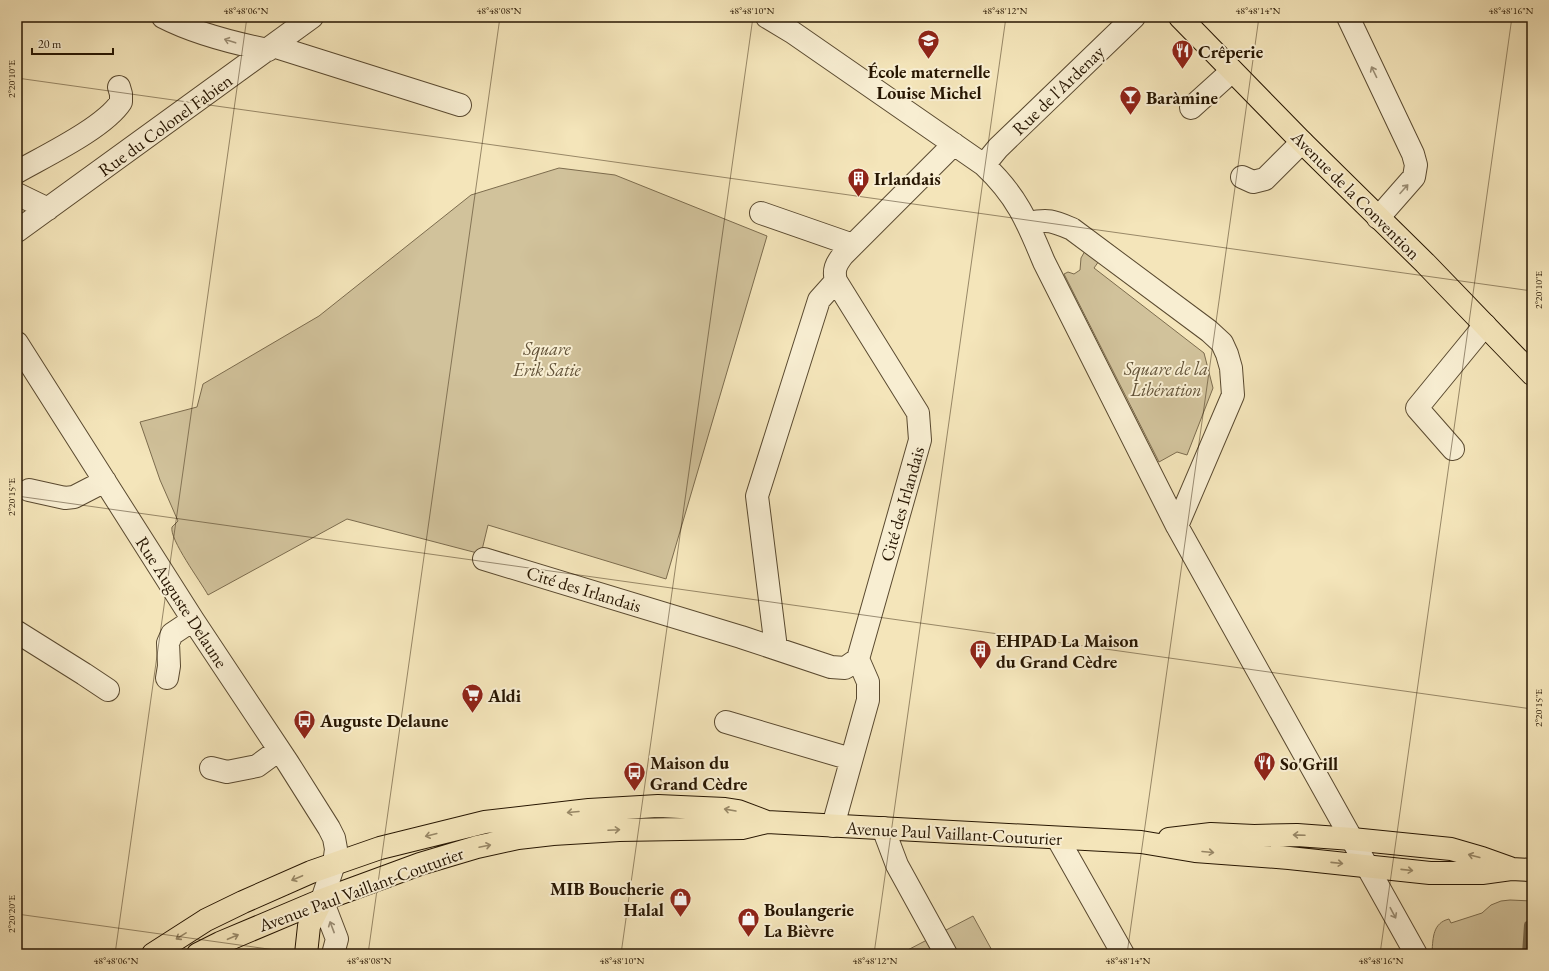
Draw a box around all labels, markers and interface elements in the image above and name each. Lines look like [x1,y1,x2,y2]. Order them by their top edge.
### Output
text: 48°48'06"N [224,4,269,17]
text: 48°48'08"N [477,4,522,17]
text: 48°48'10"N [730,4,775,17]
text: 48°48'12"N [983,4,1028,17]
text: 48°48'14"N [1236,4,1281,17]
text: 48°48'16"N [1489,4,1534,17]
school or university icon: École maternelle Louise Michel [916,27,942,60]
scale bar [32,30,113,56]
text: 20 m [38,36,62,52]
one-way arrow [224,37,236,45]
restaurant icon: Crêperie [1169,38,1195,71]
street label: Rue de l'Ardenay [1007,40,1109,140]
place label: Crêperie [1198,40,1264,63]
text: 2°20'10"E [5,60,18,98]
place label: École maternelle Louise Michel [868,60,991,104]
one-way arrow [1370,66,1377,78]
street label: Rue du Colonel Fabien [93,68,237,181]
bar icon: Baràmine [1117,84,1143,117]
place label: Baràmine [1146,86,1219,109]
street label: Avenue de la Convention [1286,125,1426,265]
building icon: Irlandais [845,165,871,198]
place label: Irlandais [874,167,941,190]
one-way arrow [1399,183,1408,194]
text: 2°20'10"E [1532,271,1545,309]
park label: Square Erik Satie [512,337,582,381]
park label: Square de la Libération [1123,357,1208,401]
street label: Cité des Irlandais [875,444,929,564]
text: 2°20'15"E [5,478,18,516]
street label: Rue Auguste Delaune [131,532,233,672]
street label: Cité des Irlandais [524,561,644,617]
place label: EHPAD La Maison du Grand Cèdre [996,629,1139,673]
building icon: EHPAD La Maison du Grand Cèdre [968,637,994,670]
supermarket icon: Aldi [460,682,486,715]
place label: Aldi [487,684,522,707]
text: 2°20'15"E [1532,689,1545,727]
bus stop icon: Auguste Delaune [292,707,318,740]
place label: Auguste Delaune [319,709,449,732]
restaurant icon: So'Grill [1251,750,1277,783]
place label: Maison du Grand Cèdre [650,751,748,795]
place label: So'Grill [1280,752,1338,775]
bus stop icon: Maison du Grand Cèdre [621,759,647,792]
one-way arrow [724,806,737,814]
one-way arrow [567,808,580,816]
street label: Avenue Paul Vaillant-Couturier [844,816,1063,850]
one-way arrow [607,826,620,834]
one-way arrow [424,831,437,839]
one-way arrow [1293,832,1306,839]
street label: Avenue Paul Vaillant-Couturier [254,841,467,937]
one-way arrow [478,841,491,849]
one-way arrow [1201,848,1214,855]
one-way arrow [1468,851,1481,859]
one-way arrow [1330,860,1343,867]
one-way arrow [1400,867,1413,874]
one-way arrow [292,875,304,882]
place label: MIB Boucherie Halal [550,877,664,921]
shop icon: MIB Boucherie Halal [667,885,693,918]
text: 2°20'20"E [5,895,18,933]
place label: Boulangerie La Bièvre [764,898,855,942]
shop icon: Boulangerie La Bièvre [736,906,762,939]
one-way arrow [1390,907,1398,919]
one-way arrow [328,921,336,933]
one-way arrow [176,932,187,940]
one-way arrow [227,933,239,940]
text: 48°48'06"N [94,954,139,967]
text: 48°48'08"N [347,954,392,967]
text: 48°48'10"N [600,954,645,967]
text: 48°48'12"N [853,954,898,967]
text: 48°48'14"N [1106,954,1151,967]
text: 48°48'16"N [1359,954,1404,967]

